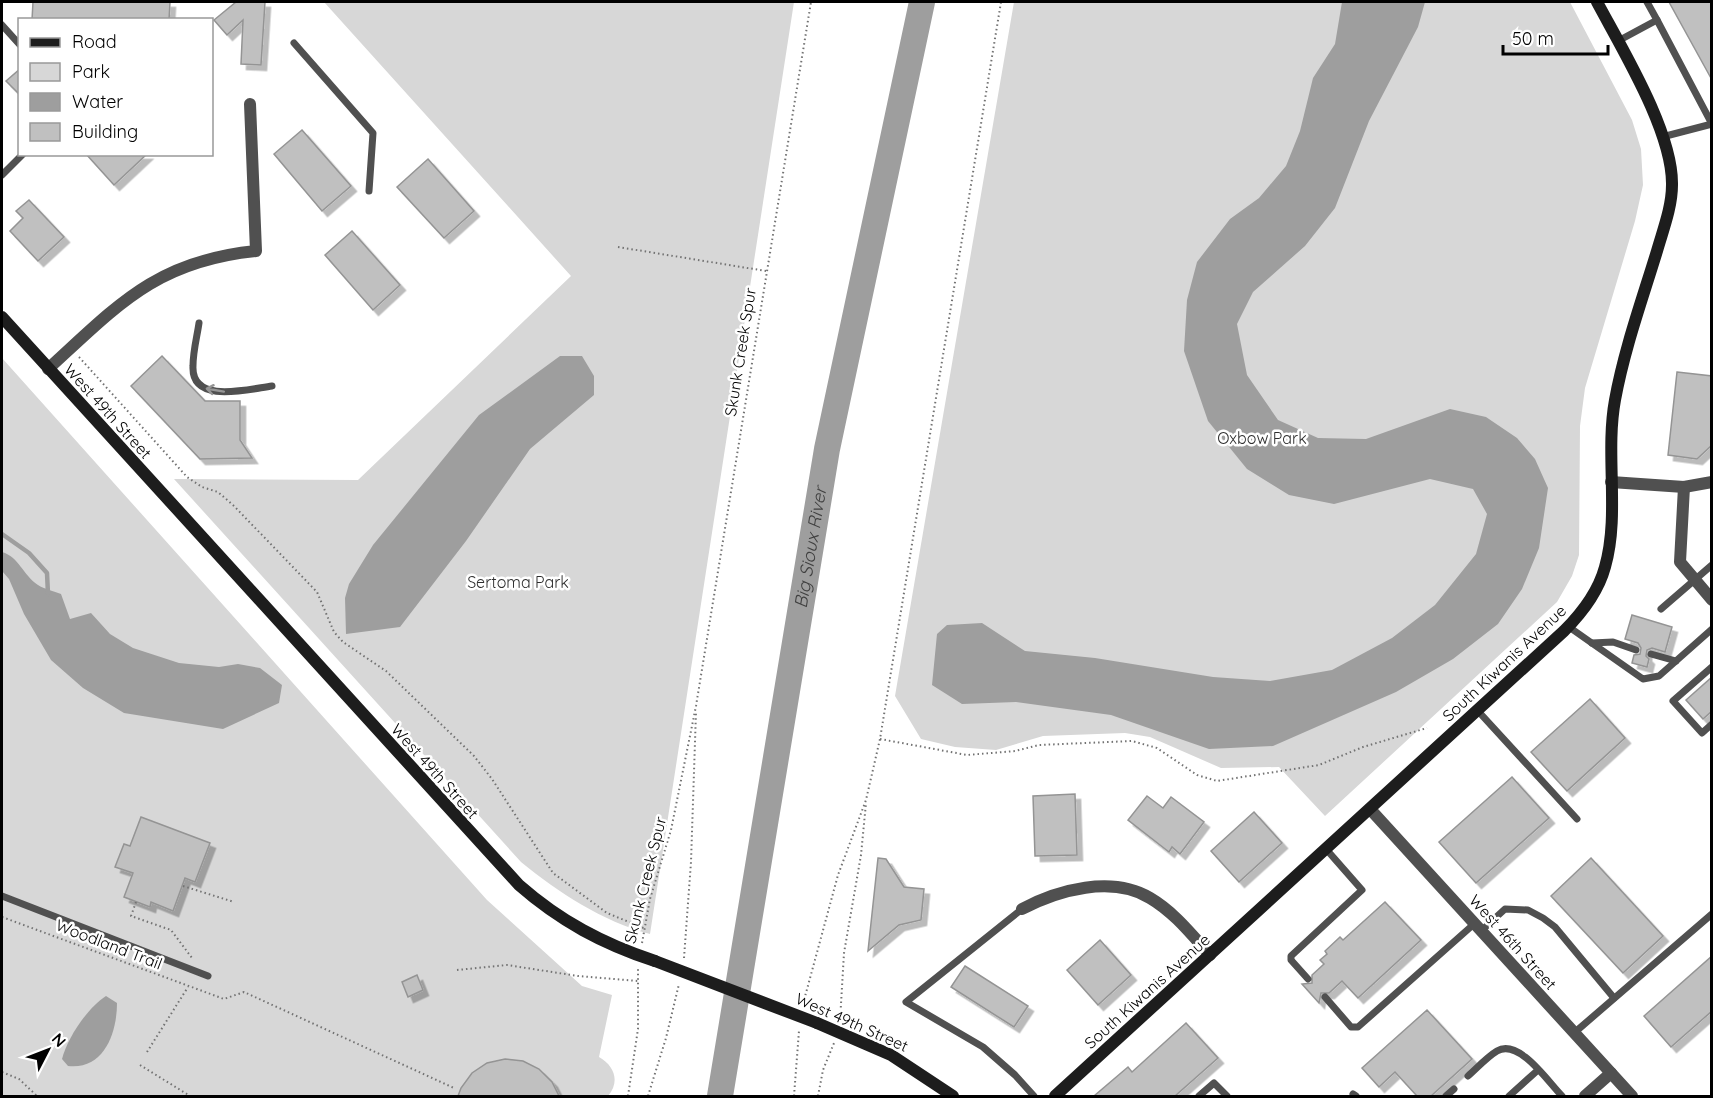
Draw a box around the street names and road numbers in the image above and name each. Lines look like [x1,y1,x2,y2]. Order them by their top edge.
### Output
street label: Skunk Creek Spur [720,286,760,418]
street label: West 49th Street [60,359,156,463]
street label: South Kiwanis Avenue [1438,600,1570,726]
street label: West 49th Street [387,719,483,823]
street label: Skunk Creek Spur [620,815,670,945]
street label: West 46th Street [1465,890,1561,994]
street label: Woodland Trail [53,915,165,973]
street label: South Kiwanis Avenue [1080,929,1214,1053]
street label: West 49th Street [793,988,911,1056]

